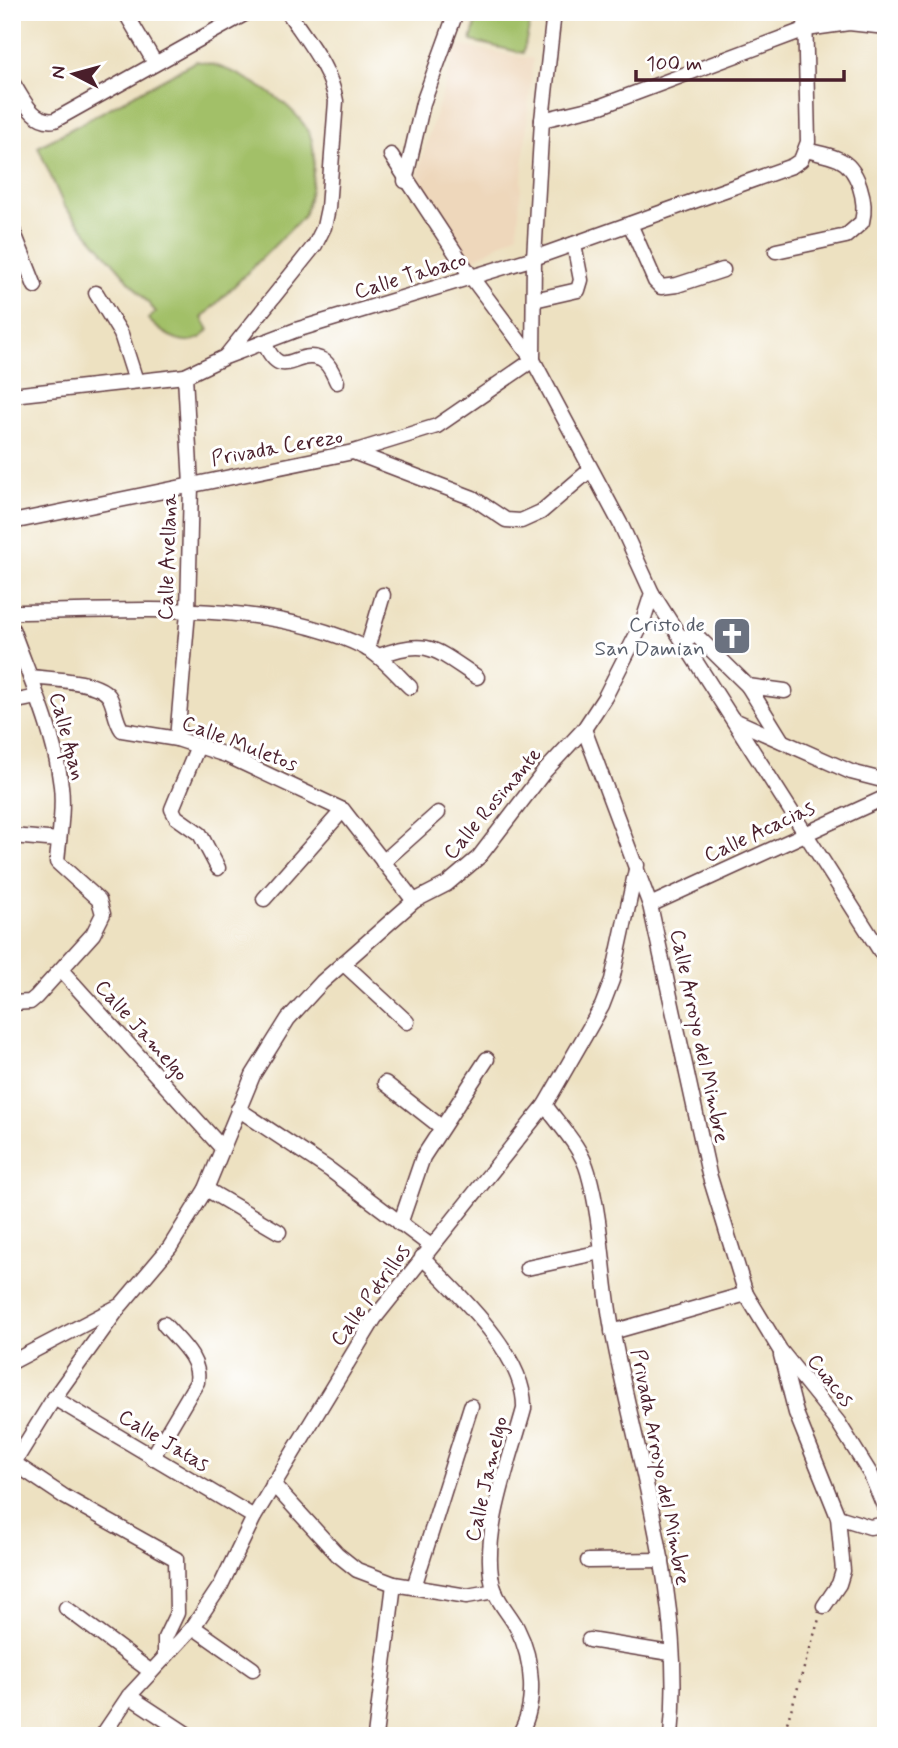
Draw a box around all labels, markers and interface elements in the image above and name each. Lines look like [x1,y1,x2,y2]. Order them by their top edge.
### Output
north arrow [38,38,108,108]
scale bar [636,38,844,82]
text: 100 m [646,50,702,78]
text: N [45,65,72,80]
street label: Calle Tabaco [351,246,470,306]
street label: Privada Cerezo [209,423,345,473]
street label: Calle Avellana [152,493,184,621]
place label: Cristo de San Damian [595,611,705,663]
church icon: Cristo de San Damian [711,615,753,657]
street label: Calle Apan [41,689,92,784]
street label: Calle Muletos [178,709,302,779]
street label: Calle Rosinante [437,741,548,866]
street label: Calle Acacias [699,794,819,870]
street label: Calle Arroyo del Mimbre [663,927,735,1146]
street label: Calle Jamelgo [88,974,194,1088]
street label: Calle Potrillos [324,1239,417,1352]
street label: Privada Arroyo del Mimbre [623,1347,697,1588]
street label: Cuacos [800,1348,860,1413]
street label: Calle Jatas [113,1403,214,1479]
street label: Calle Jamelgo [459,1414,515,1545]

